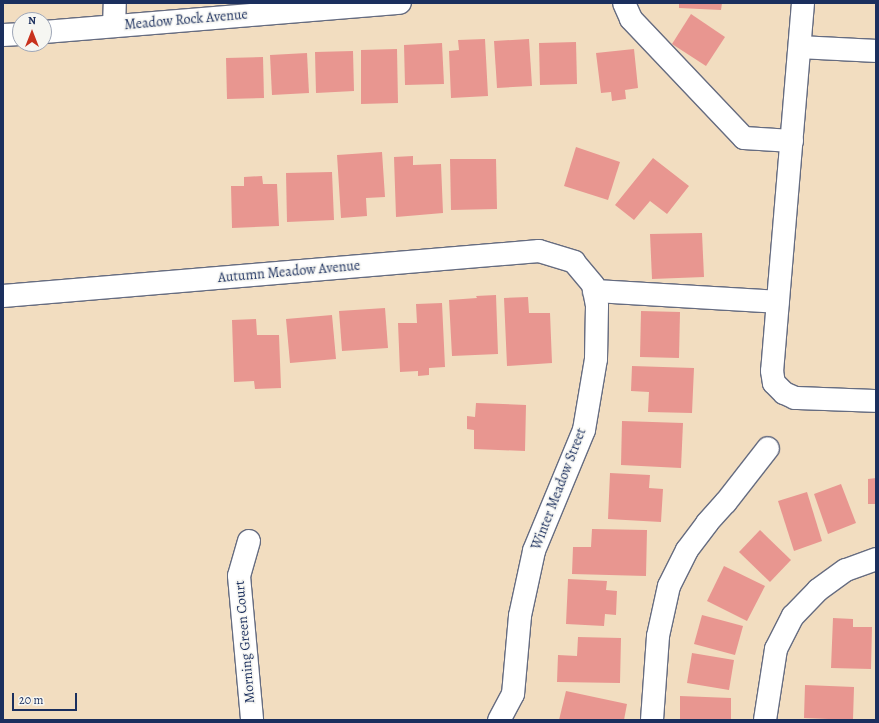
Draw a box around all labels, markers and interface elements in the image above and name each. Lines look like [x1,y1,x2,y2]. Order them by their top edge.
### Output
street label: Meadow Rock Avenue [124,6,248,34]
north arrow [12,12,52,52]
text: N [28,13,36,28]
street label: Autumn Meadow Avenue [217,257,361,287]
street label: Winter Meadow Street [528,426,590,552]
street label: Morning Green Court [231,580,259,704]
scale bar [14,685,79,711]
text: 20 m [19,692,43,708]

